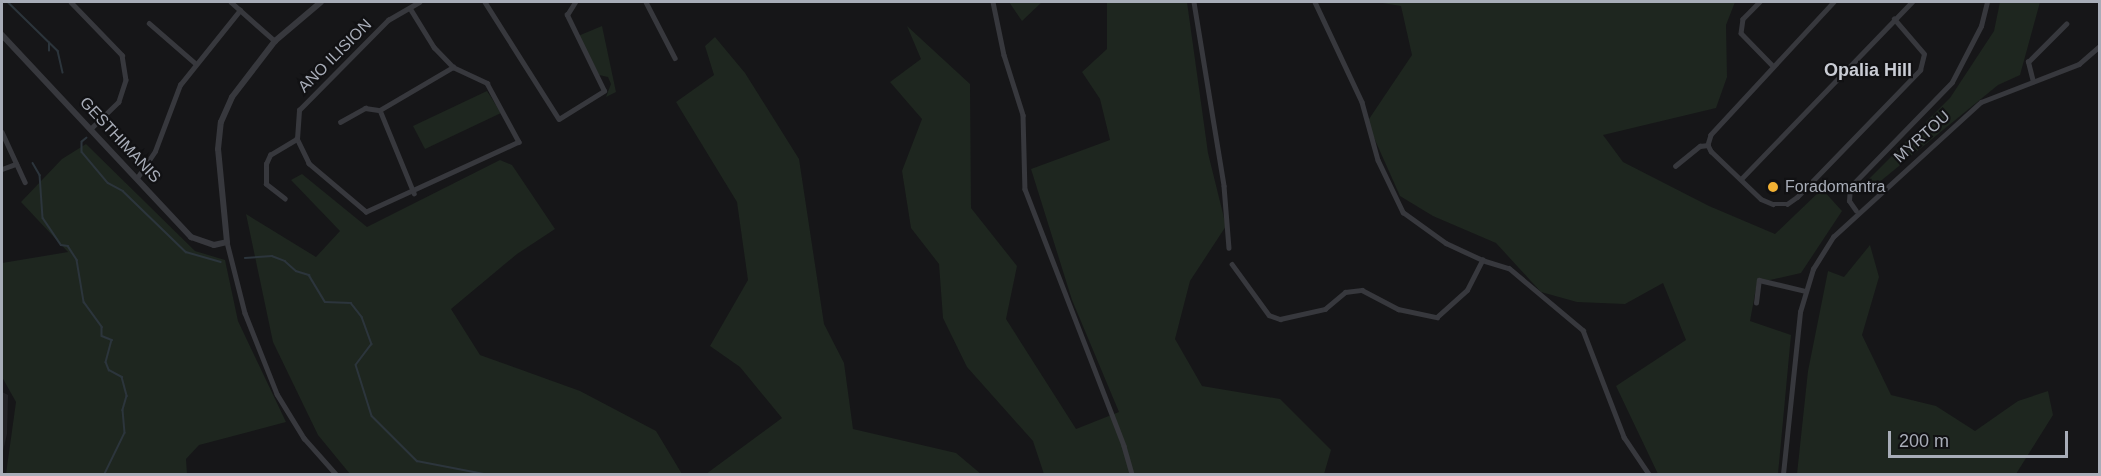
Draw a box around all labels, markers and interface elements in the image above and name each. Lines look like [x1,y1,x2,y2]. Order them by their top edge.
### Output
street label: ANO ILISION [294,15,376,97]
district label: Opalia Hill [1824,59,1912,81]
street label: GESTHIMANIS [75,93,165,187]
street label: MYRTOU [1890,107,1954,167]
place label: Foradomantra [1785,177,1885,197]
marker: Foradomantra [1766,180,1780,194]
scale bar [1891,419,2071,457]
text: 200 m [1899,431,1949,451]

